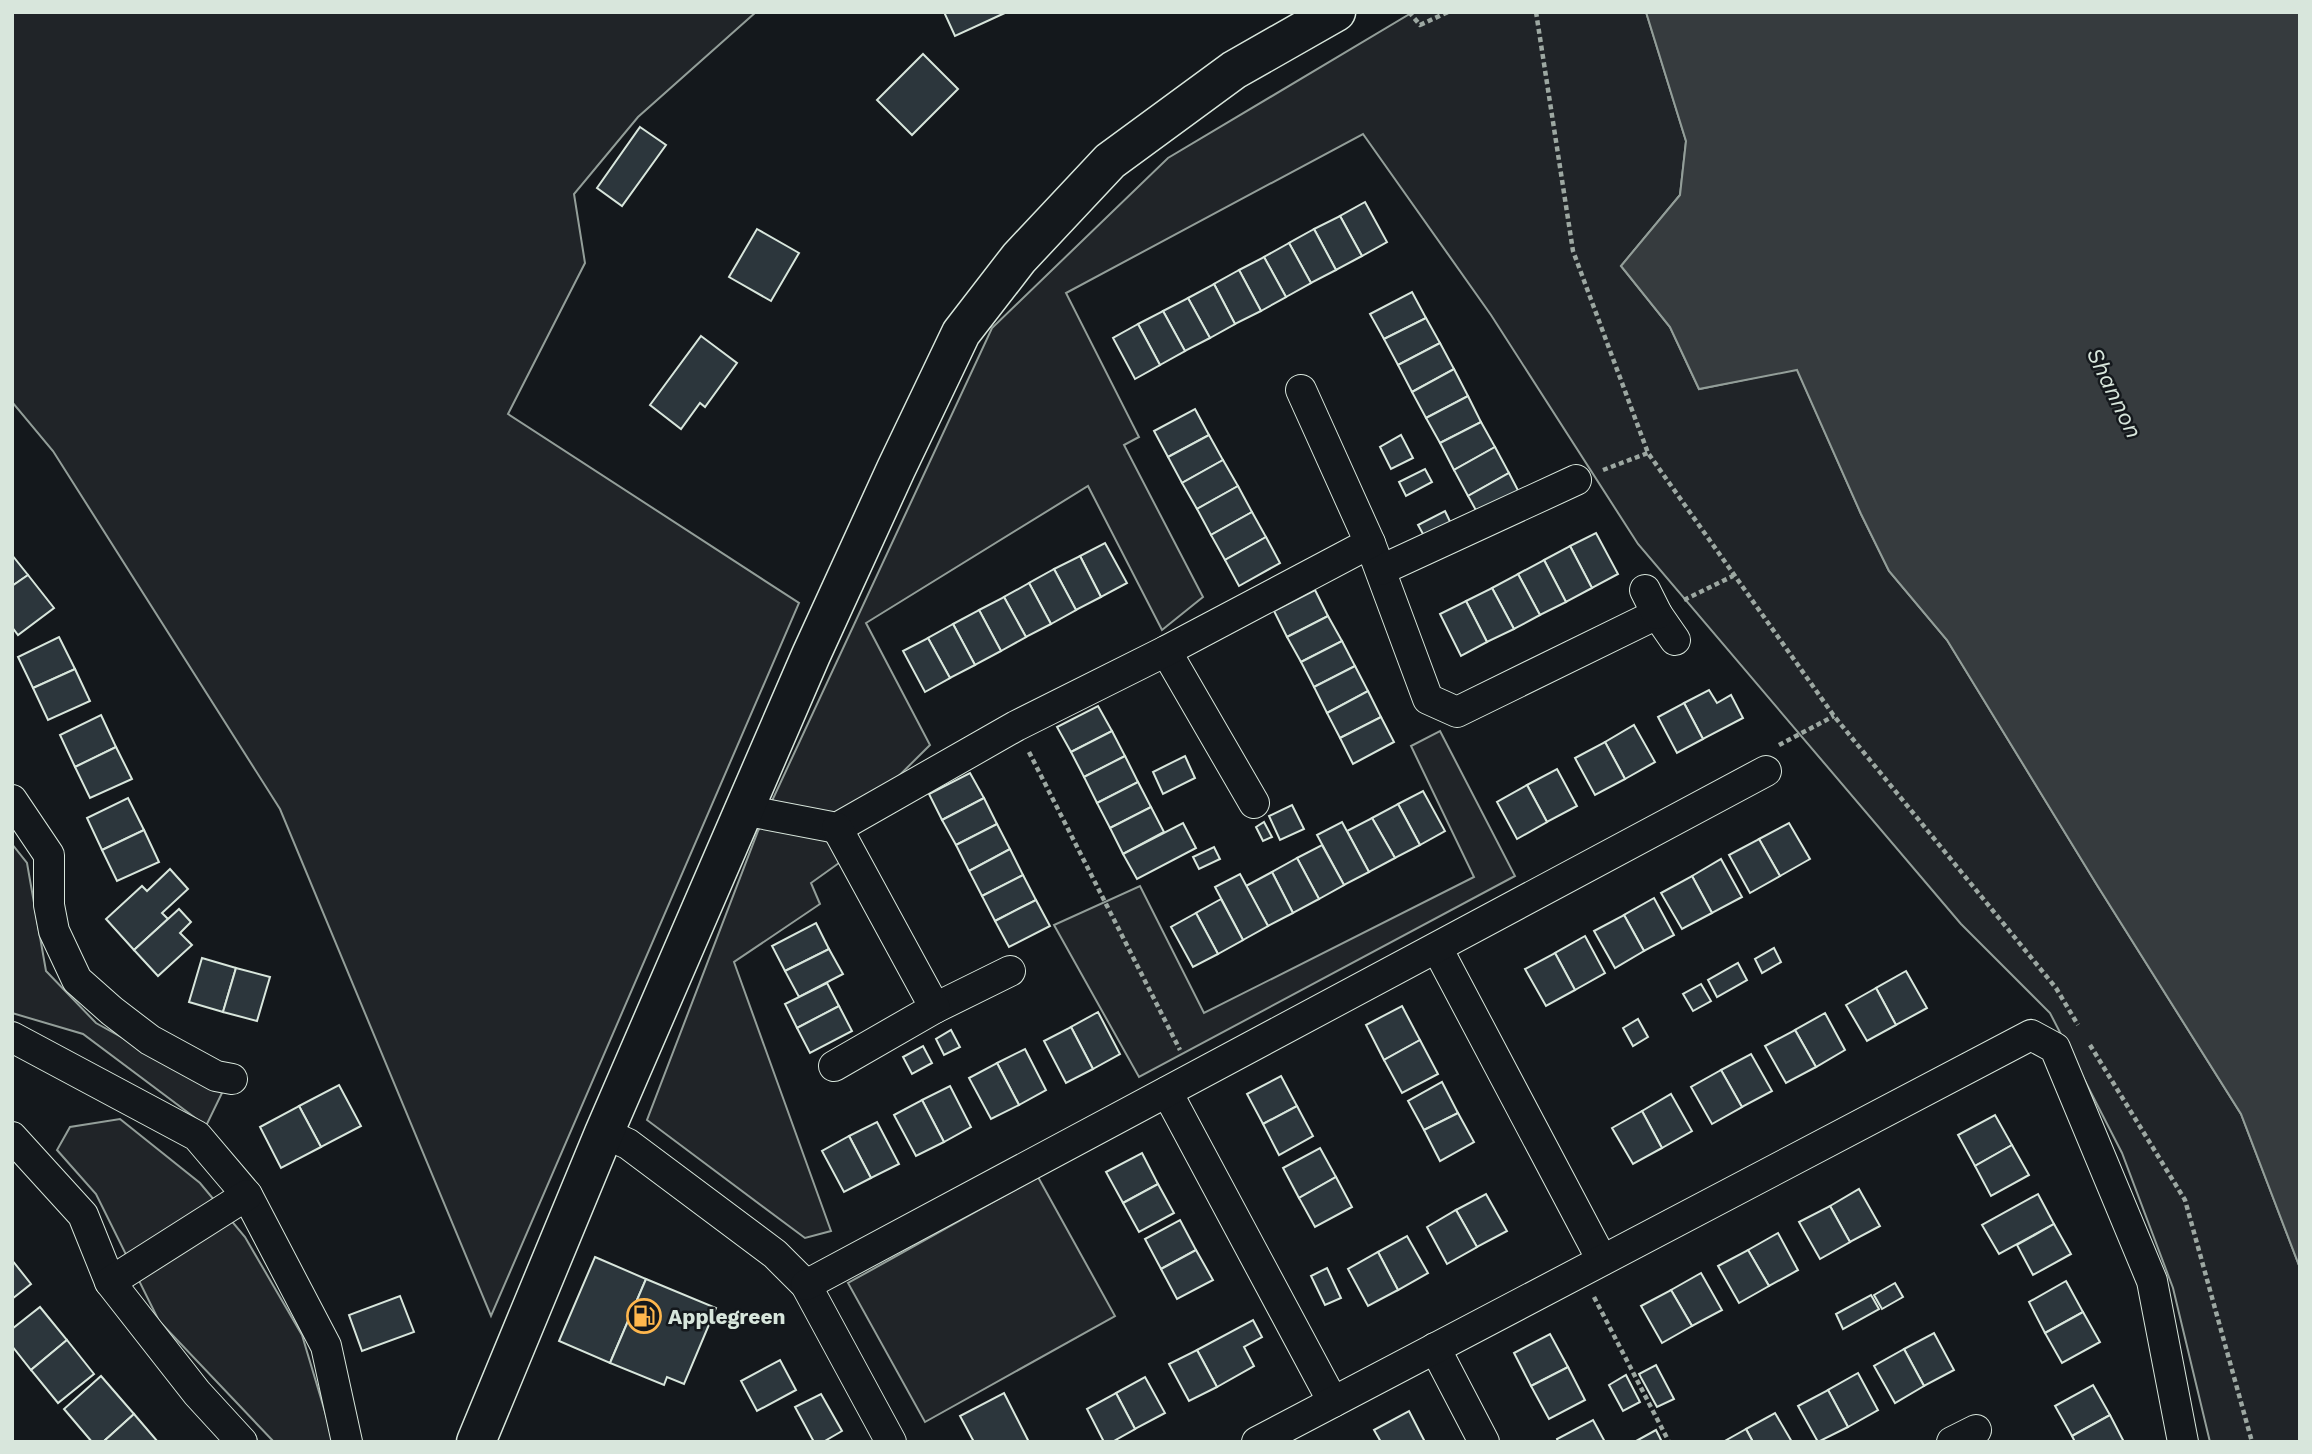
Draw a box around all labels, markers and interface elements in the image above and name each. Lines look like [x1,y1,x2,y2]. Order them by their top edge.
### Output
water label: Shannon [2080,343,2148,443]
fuel station icon: Applegreen [625,1297,663,1335]
place label: Applegreen [668,1304,786,1329]

